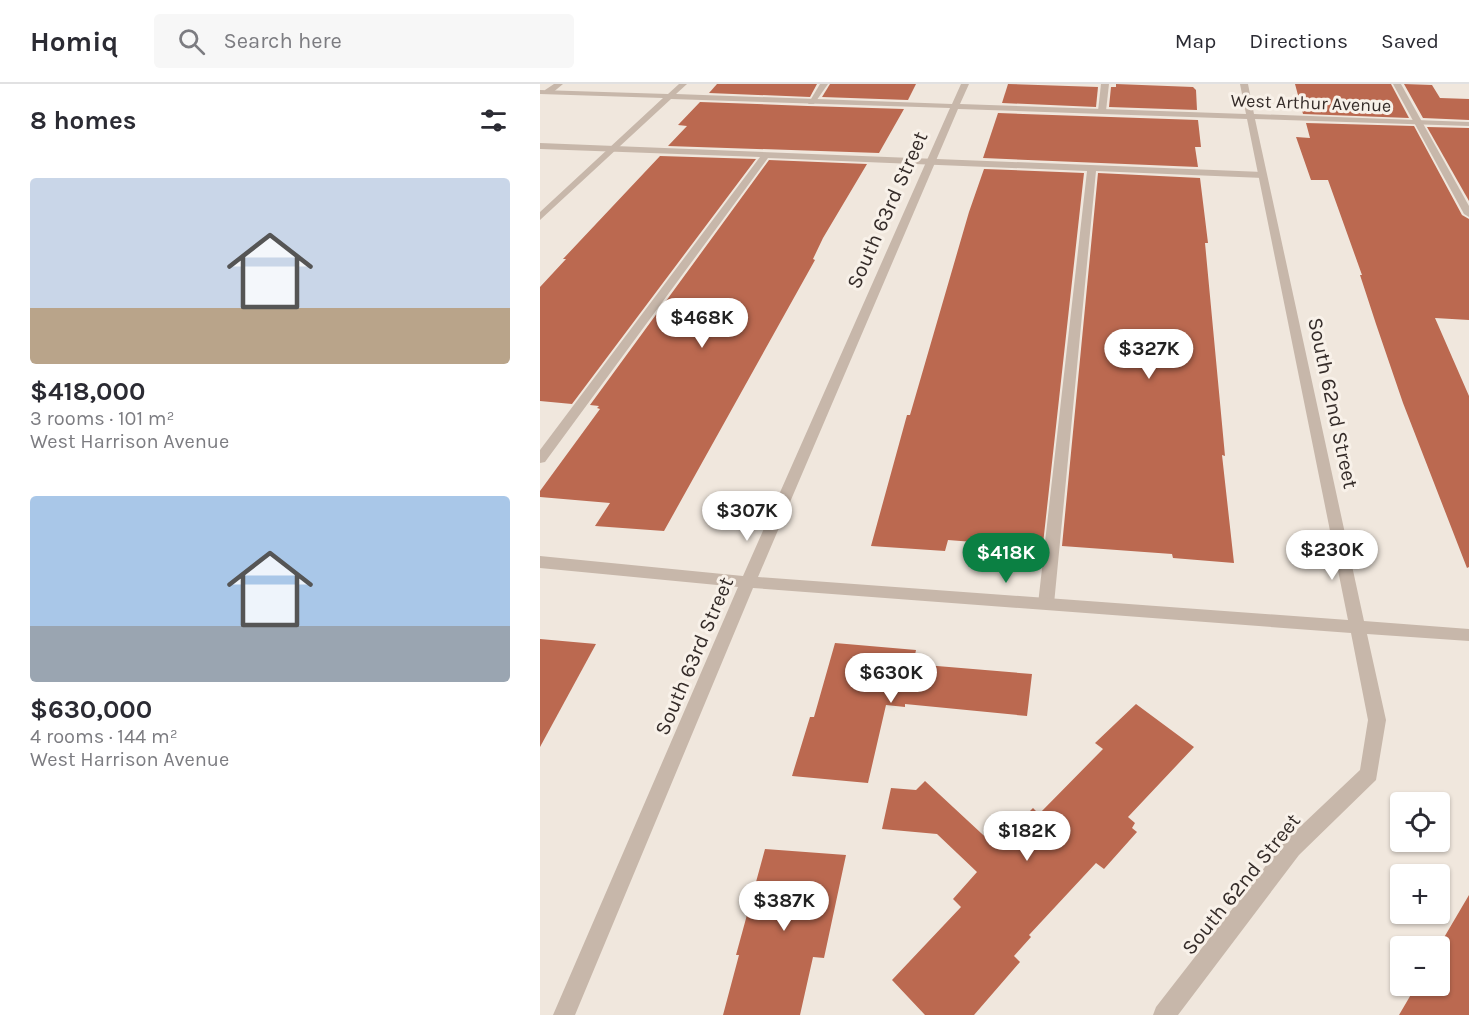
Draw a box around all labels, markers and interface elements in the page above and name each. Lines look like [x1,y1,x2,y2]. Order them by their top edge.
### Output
search box [154,14,574,68]
text: Homiq [30,25,118,58]
icon: search [175,25,208,58]
text: Search here [223,28,342,54]
text: Map [1175,29,1216,53]
text: Directions [1249,29,1348,53]
text: Saved [1381,29,1439,53]
street label: West Arthur Avenue [1230,89,1392,117]
icon: filters [477,104,510,137]
text: 8 homes [30,105,136,136]
street label: South 63rd Street [842,128,932,292]
icon: home [216,217,324,325]
pin: $468K [660,298,744,349]
text: $468K [670,306,734,329]
street label: South 62nd Street [1303,315,1363,491]
pin: $327K [1107,329,1191,380]
text: $327K [1118,337,1180,360]
text: $418,000 [30,376,145,407]
text: 3 rooms · 101 m² [30,407,175,430]
text: West Harrison Avenue [30,430,229,453]
pin: $307K [705,491,789,542]
text: $307K [716,499,778,522]
pin: $230K [1290,530,1374,581]
pin: $418K [964,533,1048,584]
icon: home [216,535,324,643]
text: $230K [1300,538,1364,561]
text: $418K [977,541,1035,564]
street label: South 63rd Street [650,573,738,739]
pin: $630K [849,653,933,704]
text: $630K [859,661,923,684]
text: $630,000 [30,694,152,725]
text: 4 rooms · 144 m² [30,725,178,748]
text: West Harrison Avenue [30,748,229,771]
map controls [1390,792,1450,996]
button: locate [1390,792,1450,852]
street label: South 62nd Street [1177,809,1305,959]
pin: $182K [985,811,1069,862]
text: $182K [997,819,1057,842]
button: + [1390,864,1450,924]
pin: $387K [742,881,826,932]
text: $387K [753,889,815,912]
button: − [1390,936,1450,996]

